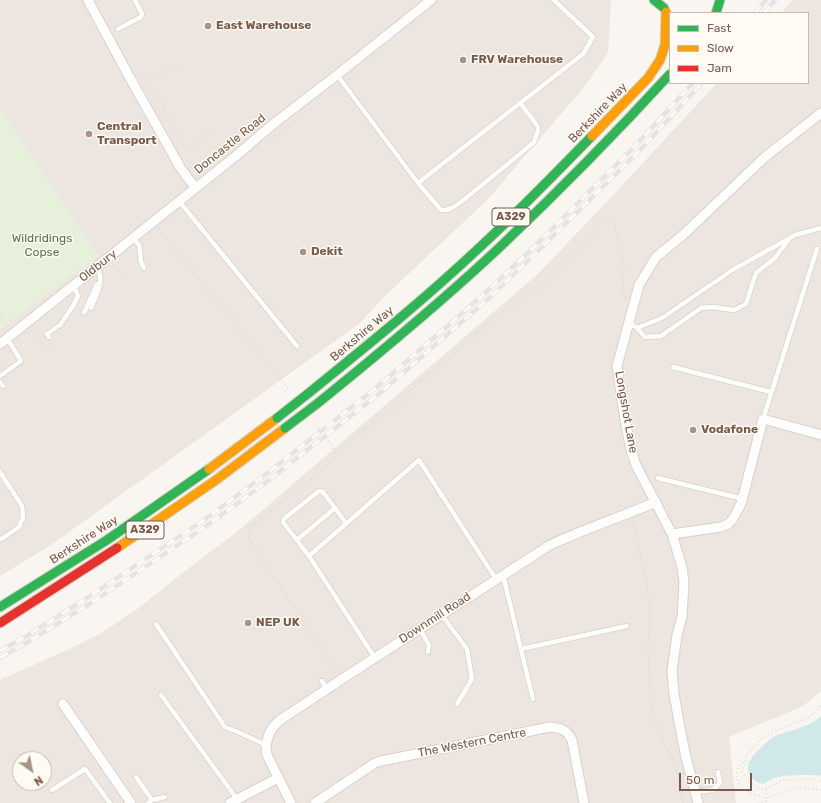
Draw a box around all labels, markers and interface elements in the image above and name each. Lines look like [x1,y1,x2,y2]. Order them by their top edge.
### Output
legend [669,12,809,84]
place label: East Warehouse [216,19,311,33]
marker: East Warehouse [203,21,213,31]
text: Fast [707,21,731,35]
text: Slow [707,41,734,55]
place label: FRV Warehouse [471,53,563,67]
marker: FRV Warehouse [458,55,468,65]
text: Jam [707,61,732,75]
street label: Berkshire Way [566,80,630,146]
street label: Doncastle Road [191,111,269,177]
place label: Central Transport [97,120,157,148]
marker: Central Transport [84,129,94,139]
road number: A329 [492,208,530,226]
park label: Wildridings Copse [12,232,72,260]
place label: Dekit [311,245,343,259]
street label: Oldbury [76,247,120,285]
marker: Dekit [298,247,308,257]
street label: Berkshire Way [327,303,397,365]
street label: Longshot Lane [612,370,640,454]
place label: Vodafone [701,423,758,437]
marker: Vodafone [688,425,698,435]
street label: Berkshire Way [47,513,121,567]
road number: A329 [126,521,164,539]
street label: Downmill Road [396,589,474,647]
place label: NEP UK [256,616,300,630]
marker: NEP UK [243,618,253,628]
street label: The Western Centre [417,725,527,761]
north arrow [12,751,52,791]
scale bar [681,765,754,791]
text: N [31,773,45,788]
text: 50 m [686,773,714,787]

